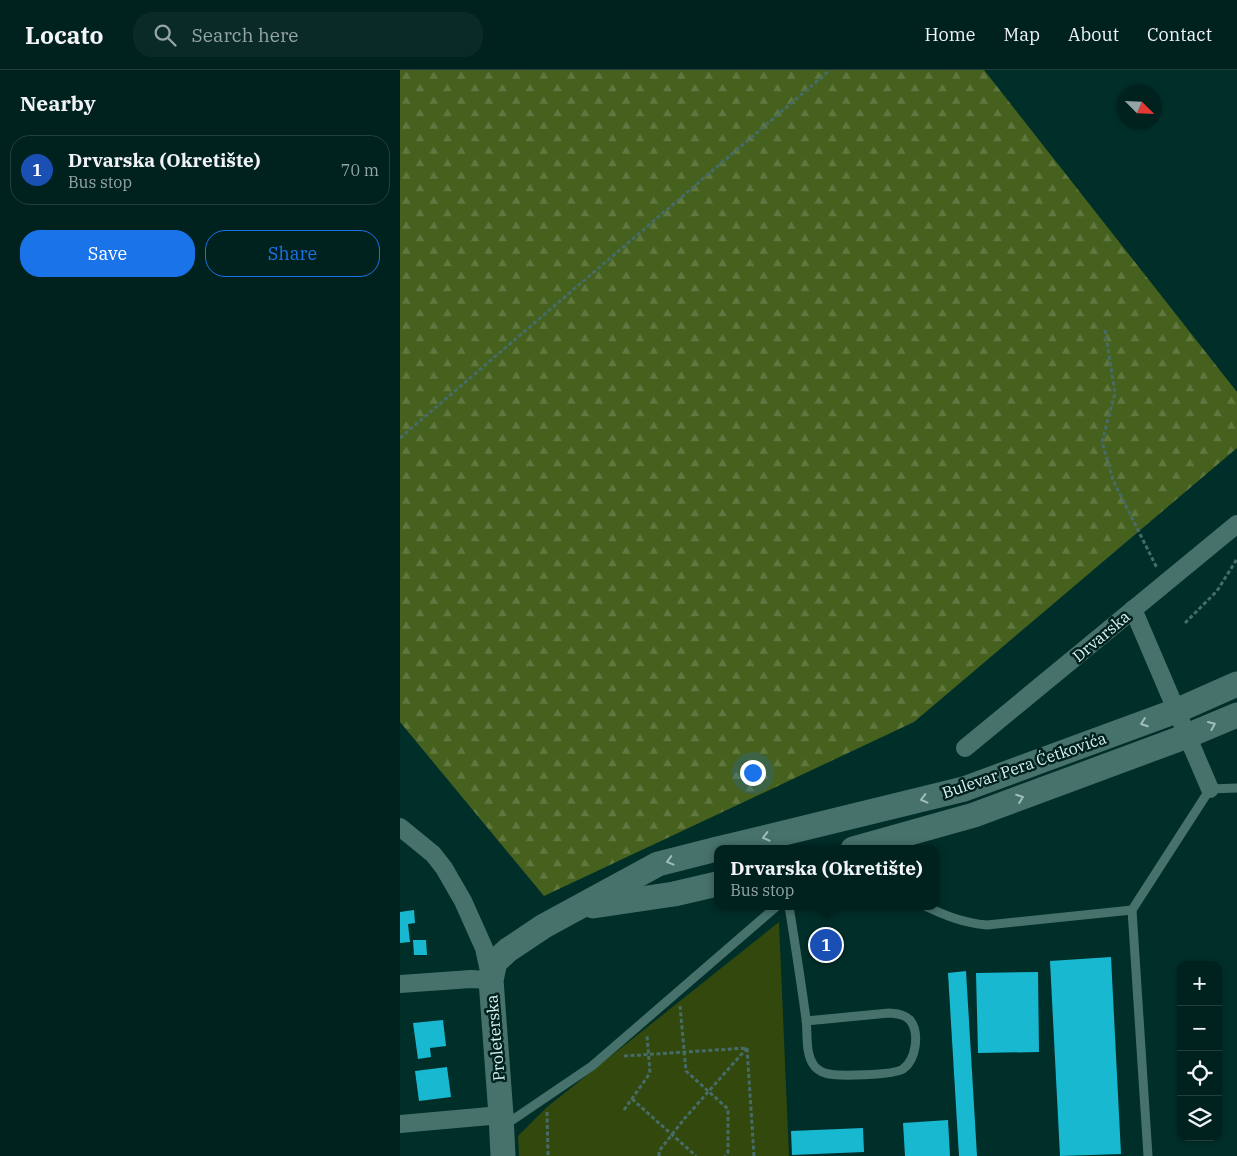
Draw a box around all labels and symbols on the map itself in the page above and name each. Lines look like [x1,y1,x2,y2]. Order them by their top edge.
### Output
north arrow [1117,85,1162,130]
street label: Drvarska [1068,606,1134,666]
one-way arrow [1140,717,1148,727]
one-way arrow [1207,721,1216,732]
street label: Bulevar Pera Ćetkovića [939,726,1109,803]
your location [740,760,766,786]
one-way arrow [920,793,928,803]
one-way arrow [1015,794,1024,804]
one-way arrow [762,831,771,842]
one-way arrow [666,855,675,866]
pin: 1 [810,926,842,964]
street label: Proleterska [481,994,509,1082]

